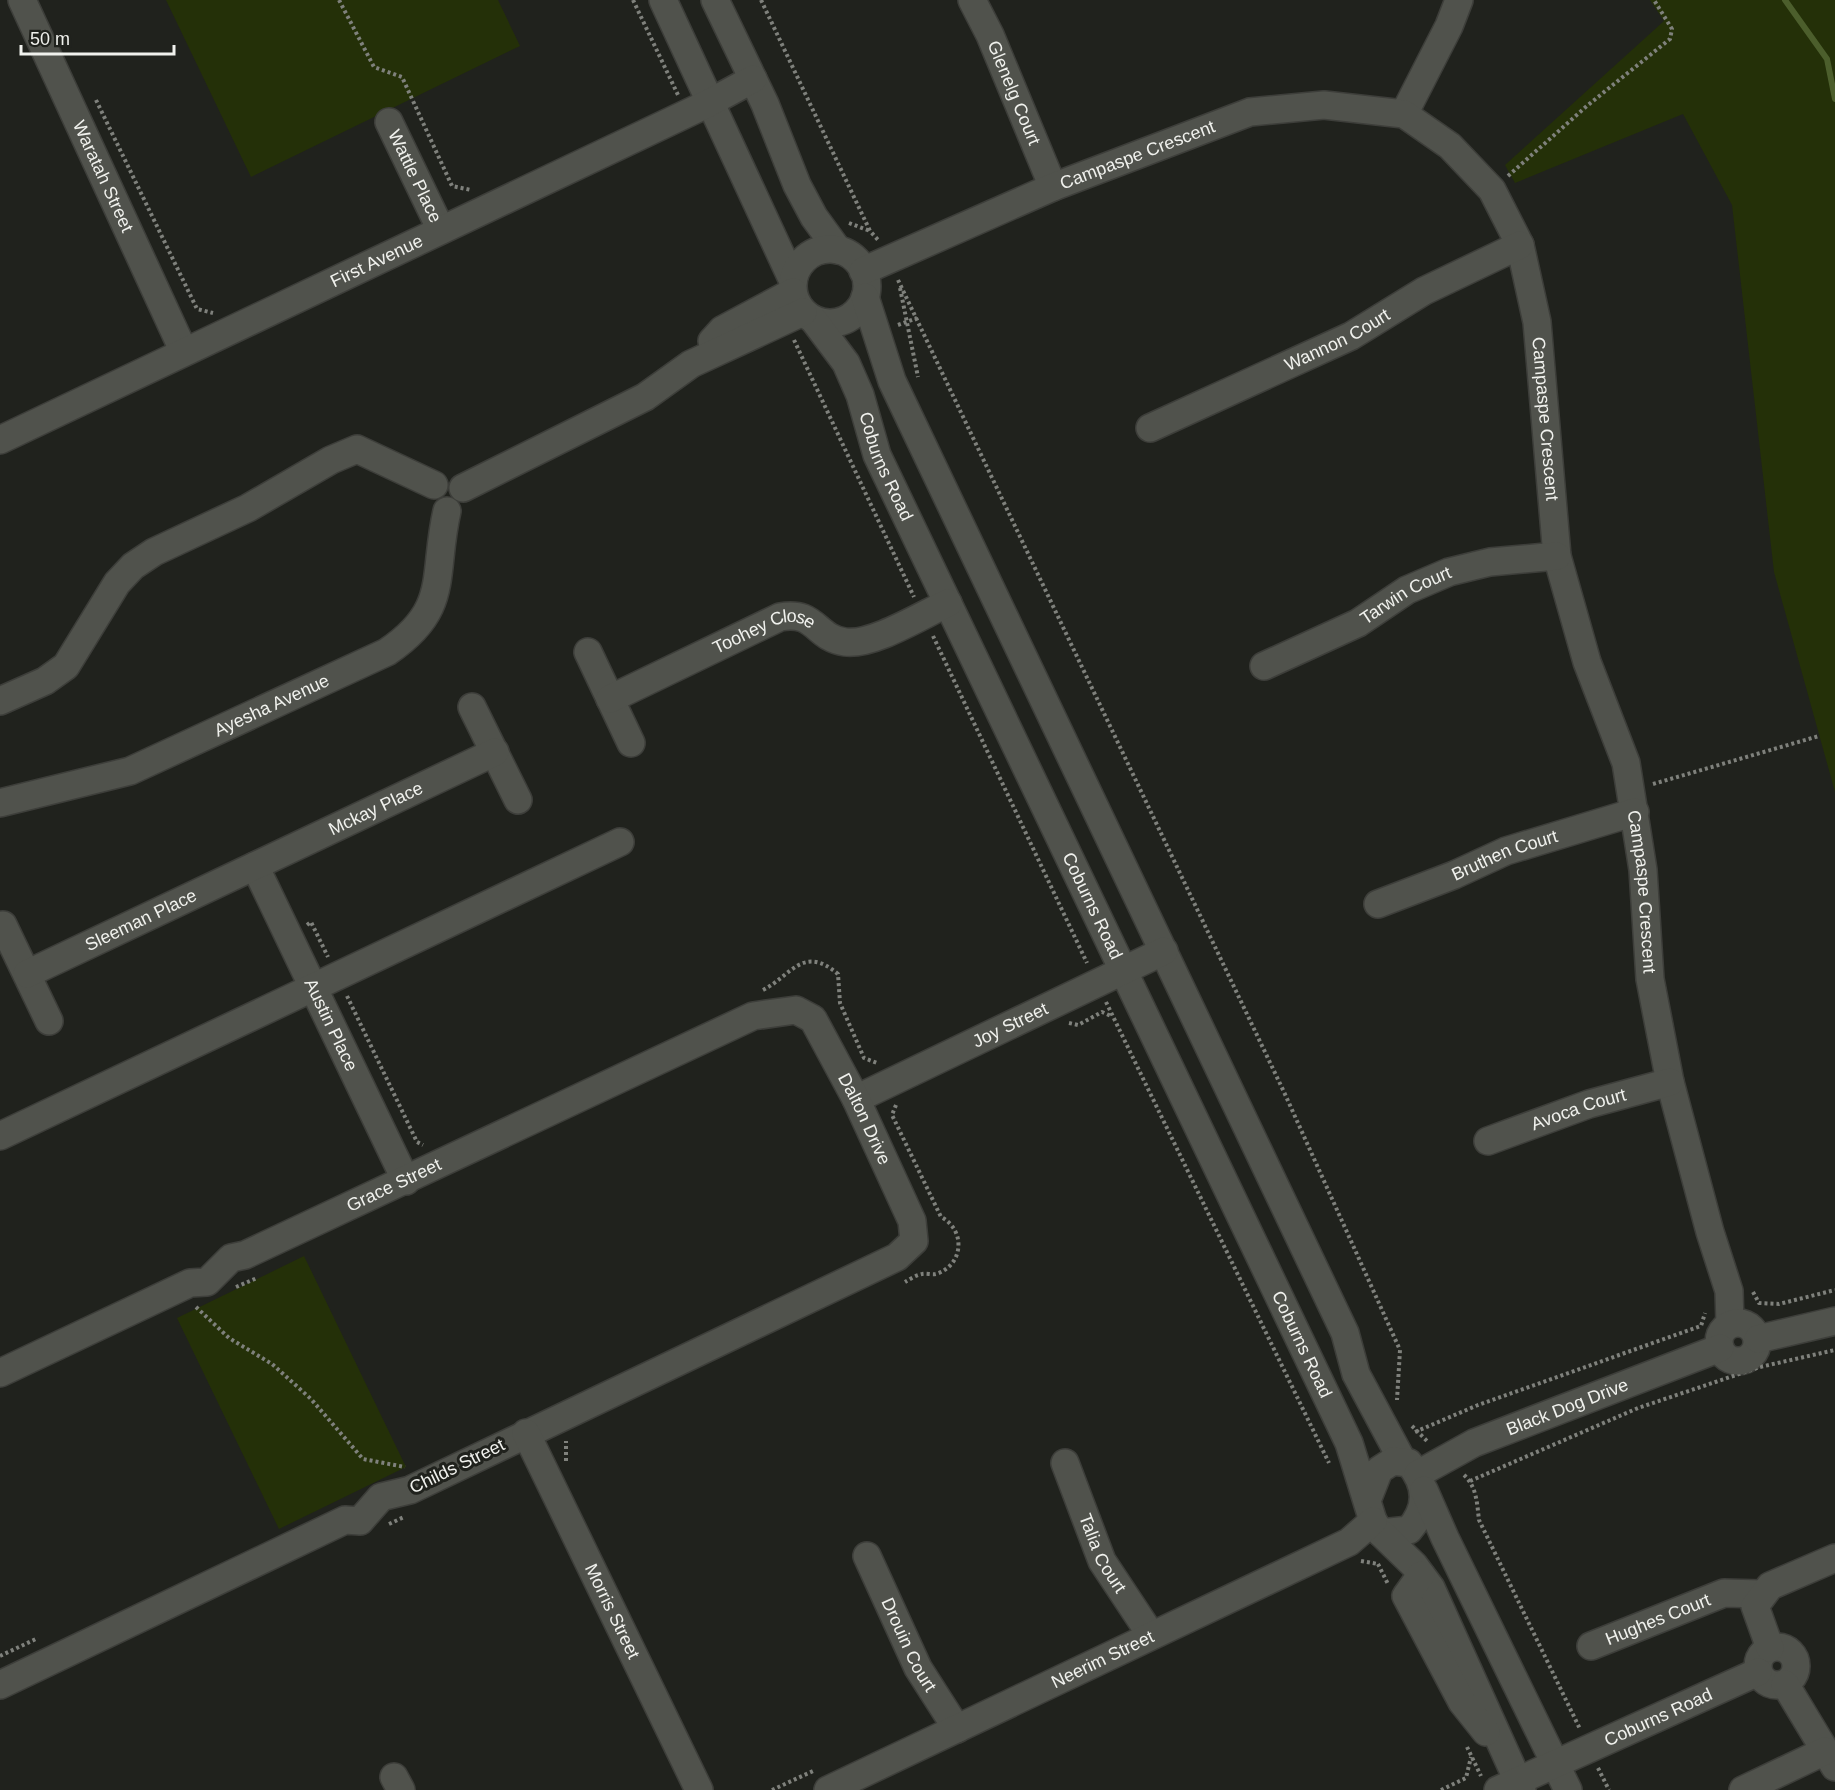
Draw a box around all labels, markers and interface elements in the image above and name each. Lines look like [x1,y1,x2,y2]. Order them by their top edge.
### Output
scale bar [21,18,174,56]
text: 50 m [30,29,70,49]
street label: Glenelg Court [983,38,1045,148]
street label: Campaspe Crescent [1057,116,1218,193]
street label: Waratah Street [69,117,137,235]
street label: Wattle Place [384,126,446,226]
street label: First Avenue [327,231,426,291]
street label: Wannon Court [1282,305,1393,375]
street label: Campaspe Crescent [1528,336,1562,501]
street label: Coburns Road [855,410,917,524]
street label: Tarwin Court [1357,562,1454,628]
street label: Toohey Close [710,606,819,658]
street label: Ayesha Avenue [211,670,332,741]
street label: Mckay Place [325,778,426,839]
street label: Campaspe Crescent [1624,809,1660,974]
street label: Bruthen Court [1449,826,1560,885]
street label: Coburns Road [1058,849,1126,963]
street label: Sleeman Place [82,885,200,955]
street label: Austin Place [300,975,362,1074]
street label: Joy Street [969,998,1051,1052]
street label: Dalton Drive [834,1070,895,1168]
street label: Avoca Court [1528,1084,1628,1134]
street label: Grace Street [343,1154,444,1216]
street label: Coburns Road [1268,1288,1336,1401]
street label: Black Dog Drive [1503,1374,1631,1440]
street label: Childs Street [406,1434,508,1498]
street label: Talia Court [1075,1511,1130,1597]
street label: Morris Street [581,1560,644,1662]
street label: Hughes Court [1603,1589,1713,1649]
street label: Drouin Court [877,1595,940,1695]
street label: Neerim Street [1048,1626,1157,1692]
street label: Coburns Road [1601,1684,1715,1750]

